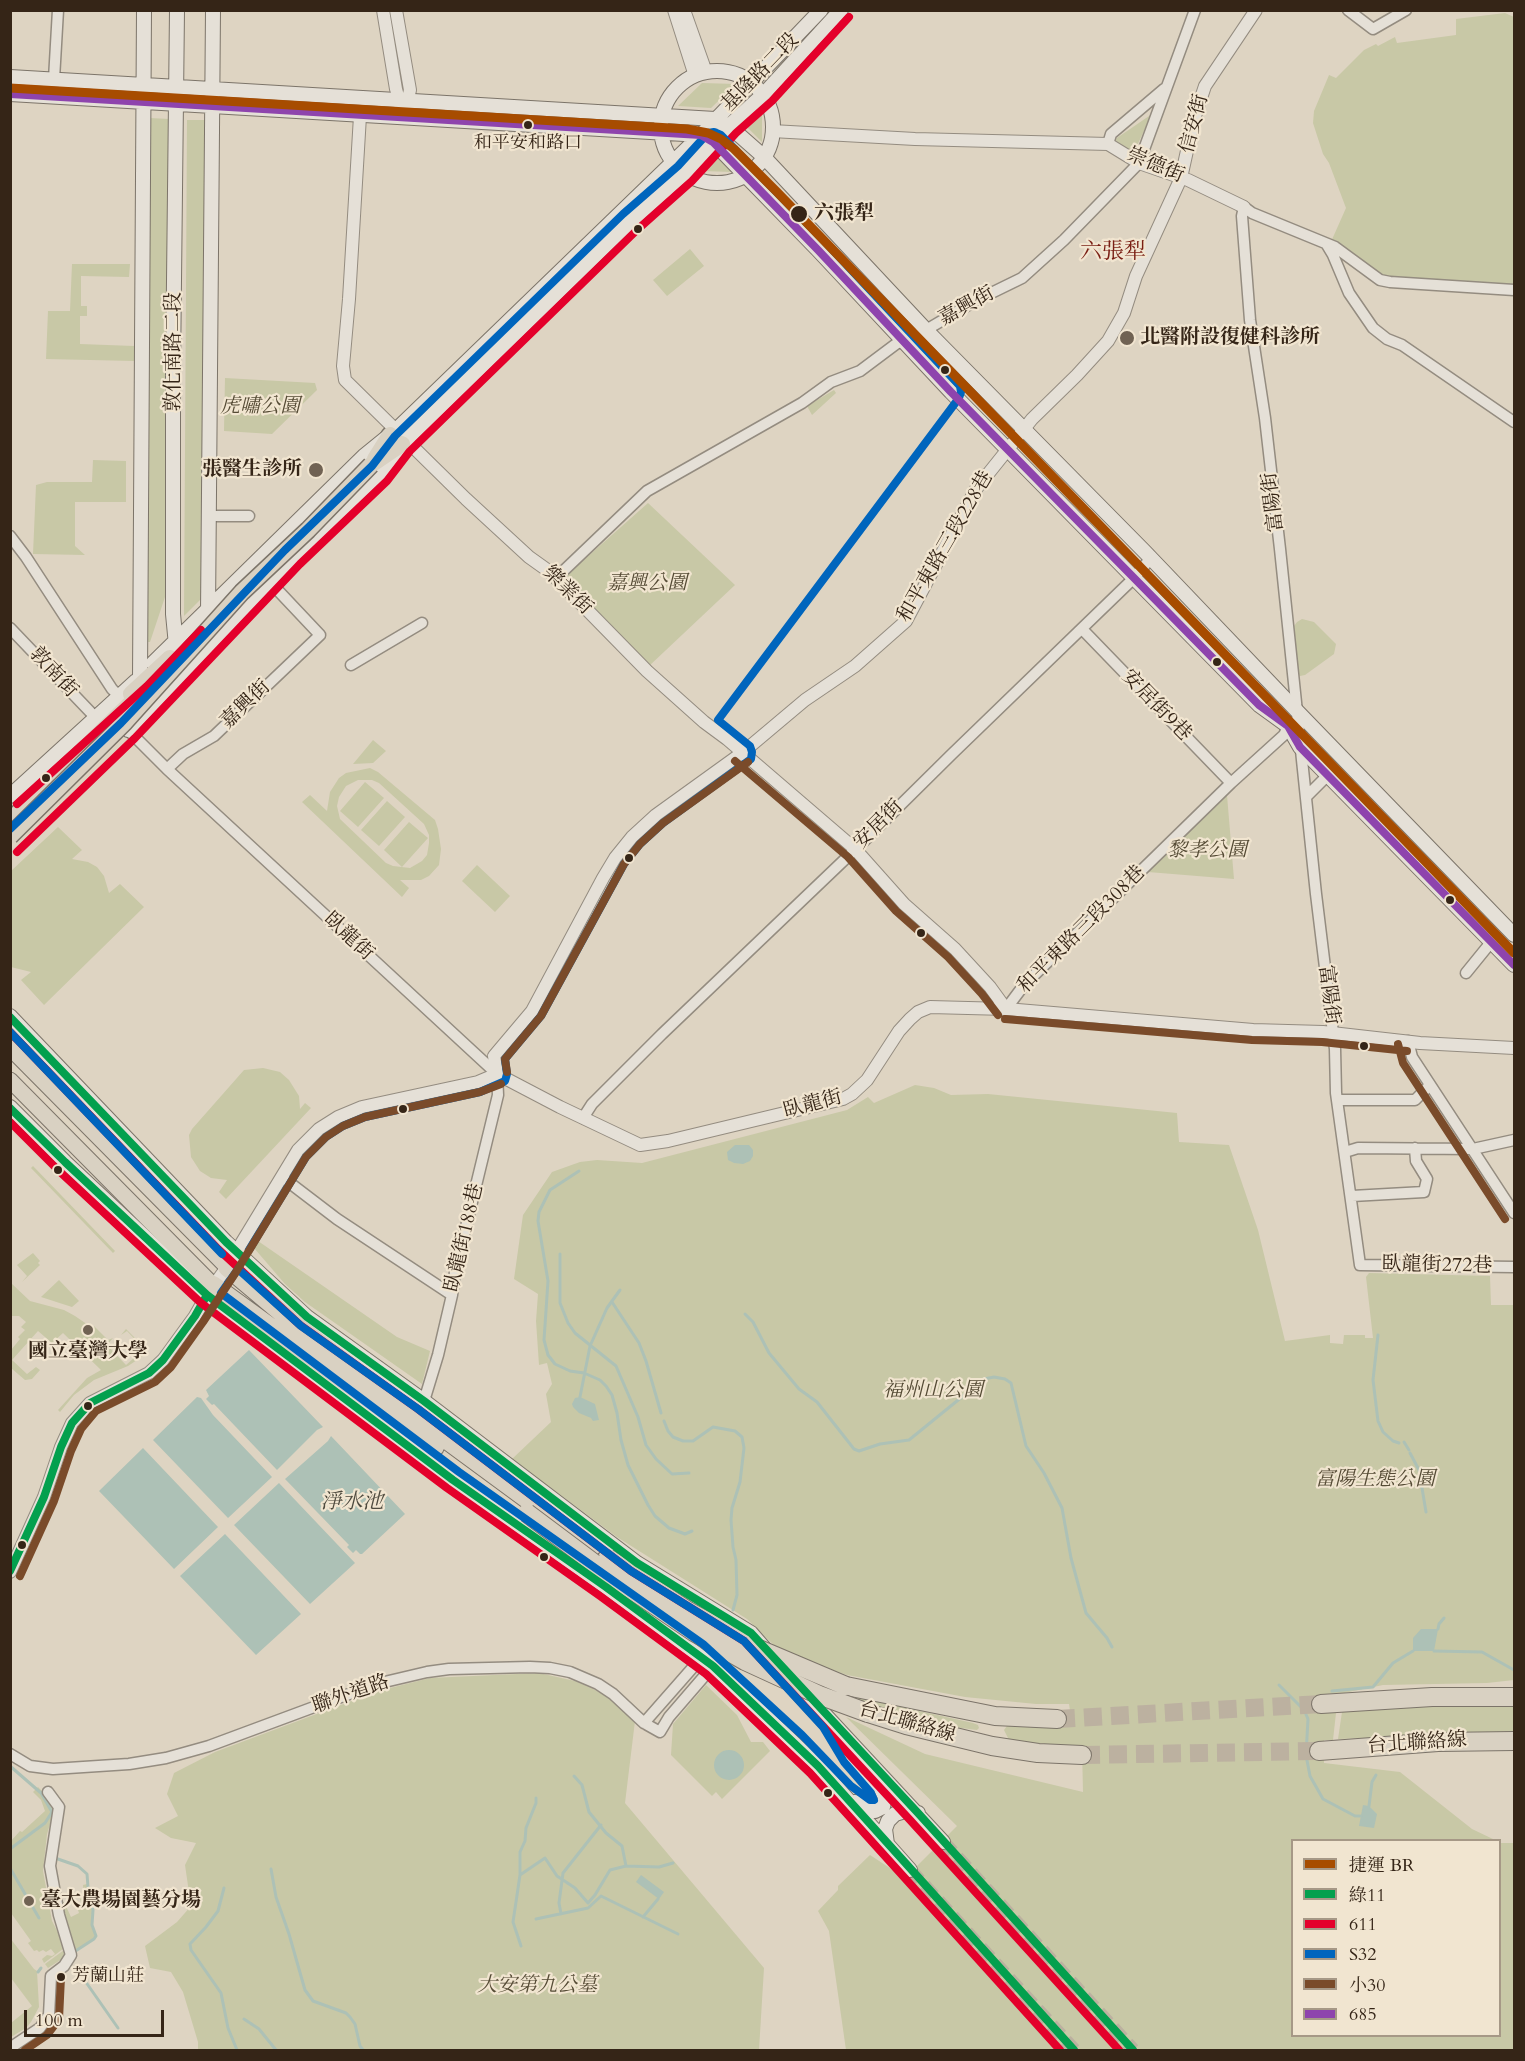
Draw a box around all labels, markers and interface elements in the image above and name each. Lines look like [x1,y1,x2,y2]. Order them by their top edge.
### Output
street label: 基隆路二段 [718,29,804,117]
street label: 信安街 [1176,92,1214,156]
marker: 和平安和路口 [522,119,534,131]
place label: 和平安和路口 [474,133,582,155]
street label: 崇德街 [1123,143,1187,189]
place label: 六張犁 [814,202,874,226]
marker: 六張犁 [789,204,809,224]
unlabelled marker [632,223,644,235]
district label: 六張犁 [1080,240,1146,266]
street label: 嘉興街 [935,282,999,332]
street label: 敦化南路二段 [162,292,186,412]
place label: 北醫附設復健科診所 [1140,326,1320,350]
marker: 北醫附設復健科診所 [1118,329,1136,347]
unlabelled marker [939,364,951,376]
park label: 虎嘯公園 [220,395,300,419]
place label: 張醫生診所 [202,458,302,482]
marker: 張醫生診所 [307,461,325,479]
street label: 和平東路三段228巷 [893,467,999,627]
street label: 富陽街 [1258,471,1290,533]
street label: 樂業街 [537,562,597,620]
park label: 嘉興公園 [607,572,687,596]
street label: 敦南街 [24,643,82,703]
unlabelled marker [1211,656,1223,668]
street label: 安居街9巷 [1116,665,1196,747]
street label: 嘉興街 [216,676,276,734]
unlabelled marker [40,772,52,784]
street label: 安居街 [849,795,909,855]
park label: 黎孝公園 [1167,839,1247,863]
unlabelled marker [623,852,635,864]
street label: 和平東路三段308巷 [1013,861,1151,999]
unlabelled marker [1444,894,1456,906]
street label: 臥龍街 [318,908,378,966]
unlabelled marker [915,927,927,939]
street label: 富陽街 [1312,964,1344,1026]
unlabelled marker [1358,1040,1370,1052]
street label: 臥龍街 [781,1086,845,1124]
unlabelled marker [397,1103,409,1115]
unlabelled marker [52,1164,64,1176]
street label: 臥龍街188巷 [441,1181,489,1295]
street label: 臥龍街272巷 [1381,1253,1493,1279]
marker: 國立臺灣大學 [81,1323,95,1337]
place label: 國立臺灣大學 [28,1340,148,1364]
park label: 福州山公園 [883,1379,983,1403]
unlabelled marker [82,1400,94,1412]
park label: 富陽生態公園 [1315,1468,1435,1492]
water label: 淨水池 [321,1490,383,1516]
unlabelled marker [16,1539,28,1551]
unlabelled marker [538,1551,550,1563]
street label: 聯外道路 [309,1671,393,1719]
street label: 台北聯絡線 [856,1698,958,1748]
street label: 台北聯絡線 [1366,1729,1468,1759]
unlabelled marker [822,1787,834,1799]
legend [1291,1839,1501,2037]
text: 捷運 BR [1349,1853,1415,1878]
text: 綠11 [1349,1883,1385,1908]
place label: 臺大農場園藝分場 [41,1889,201,1913]
marker: 臺大農場園藝分場 [22,1894,36,1908]
text: 611 [1349,1912,1377,1937]
text: S32 [1349,1942,1376,1967]
place label: 芳蘭山莊 [72,1966,144,1988]
marker: 芳蘭山莊 [55,1971,67,1983]
text: 小30 [1349,1973,1385,1998]
park label: 大安第九公墓 [477,1974,597,1998]
scale bar [27,1998,166,2036]
text: 685 [1349,2002,1377,2027]
text: 100 m [35,2008,83,2033]

